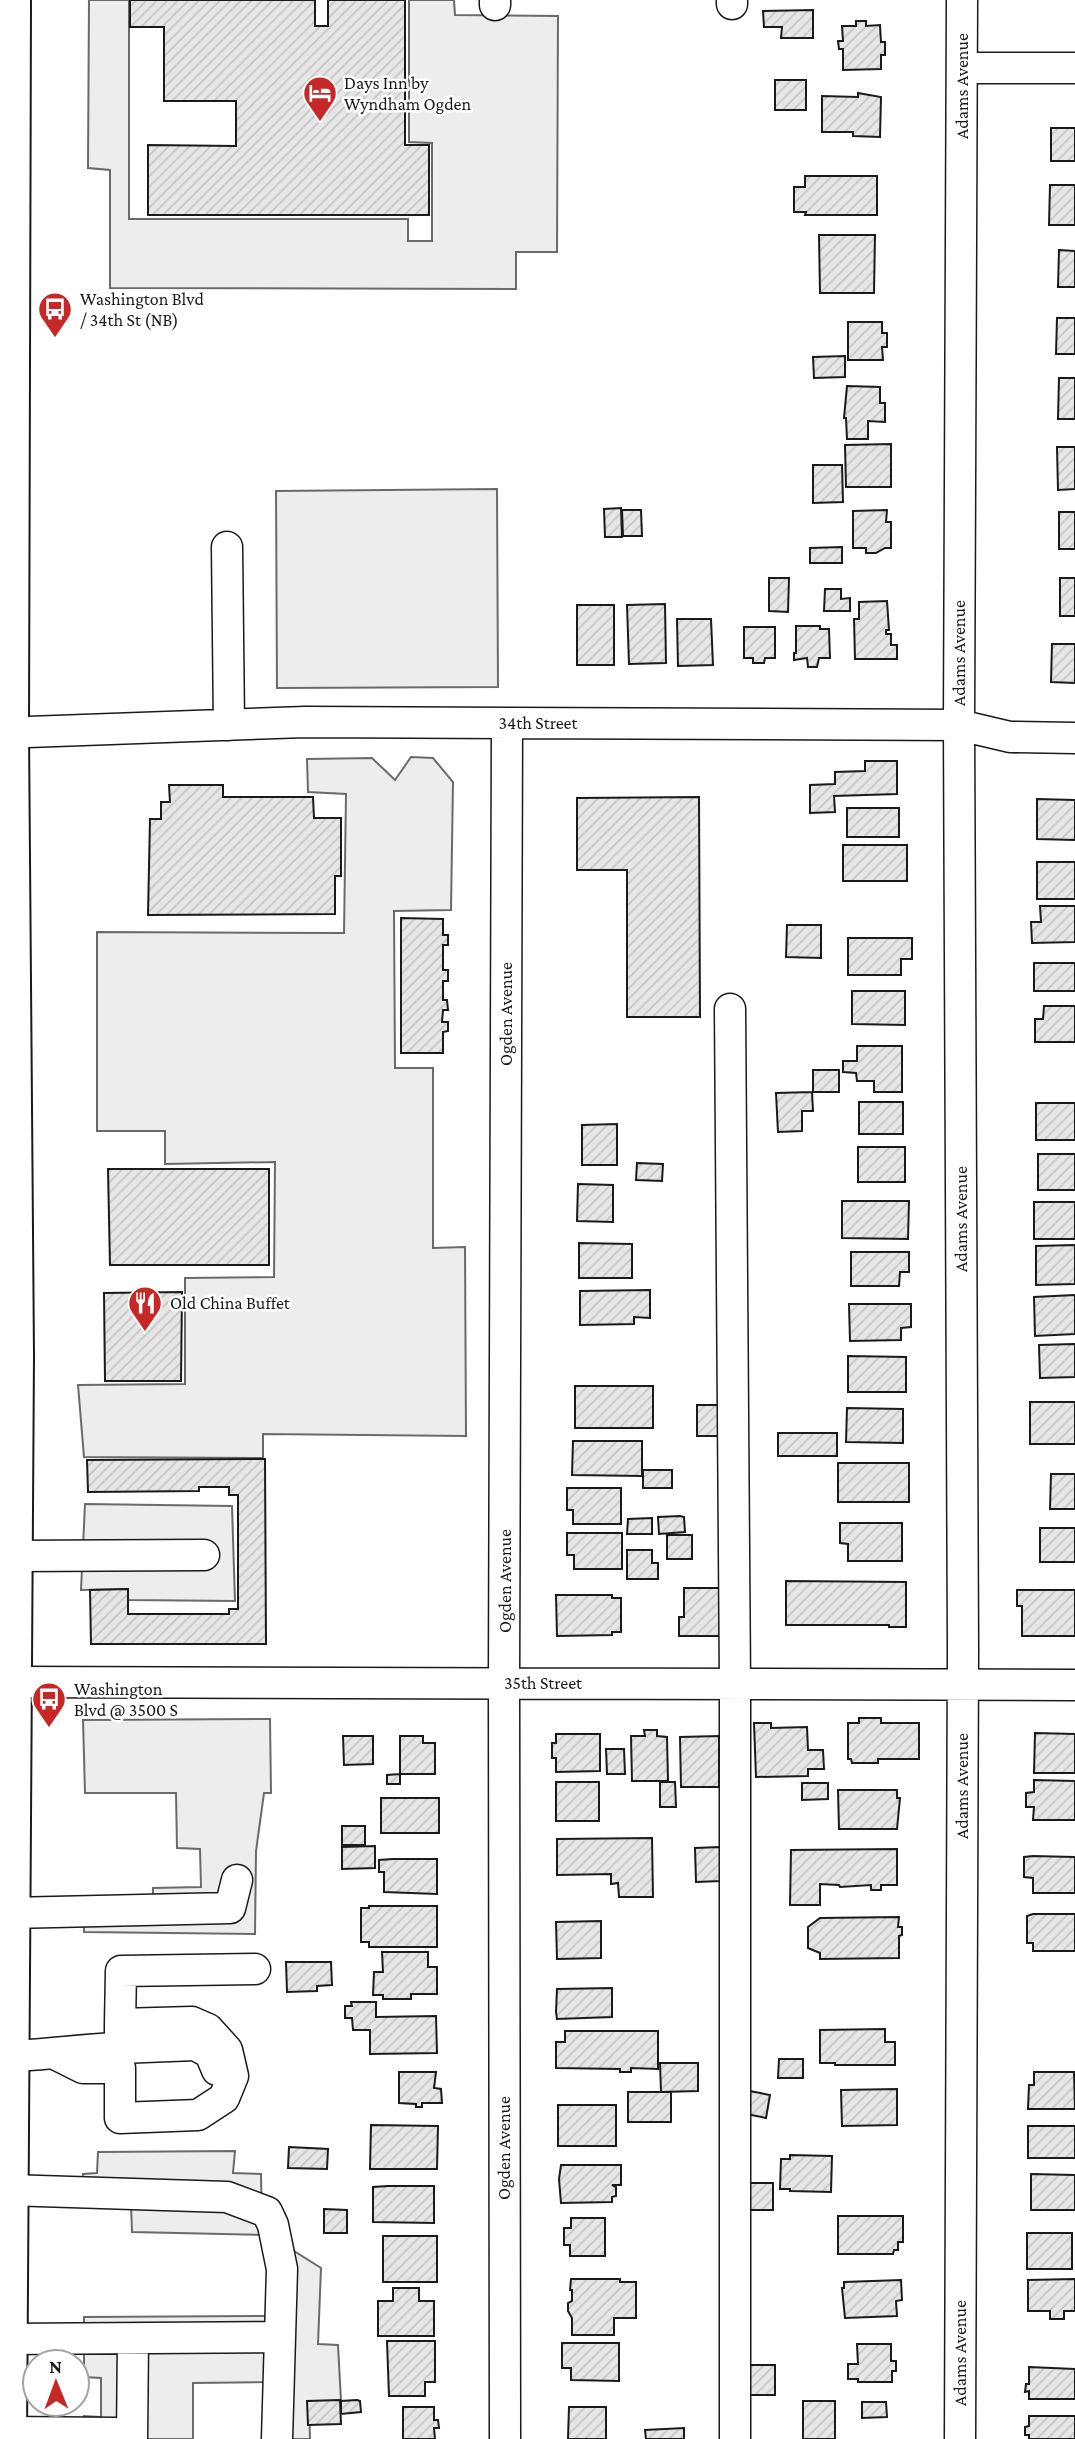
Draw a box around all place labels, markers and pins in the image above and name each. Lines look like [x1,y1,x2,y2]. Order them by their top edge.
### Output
place label: Days Inn by Wyndham Ogden [344,73,472,114]
hotel icon: Days Inn by Wyndham Ogden [301,74,339,123]
place label: Washington Blvd / 34th St (NB) [80,289,204,331]
bus stop icon: Washington Blvd / 34th St (NB) [36,290,74,339]
restaurant icon: Old China Buffet [126,1284,164,1333]
place label: Old China Buffet [170,1293,291,1313]
place label: Washington Blvd @ 3500 S [74,1679,178,1720]
bus stop icon: Washington Blvd @ 3500 S [30,1680,68,1729]

